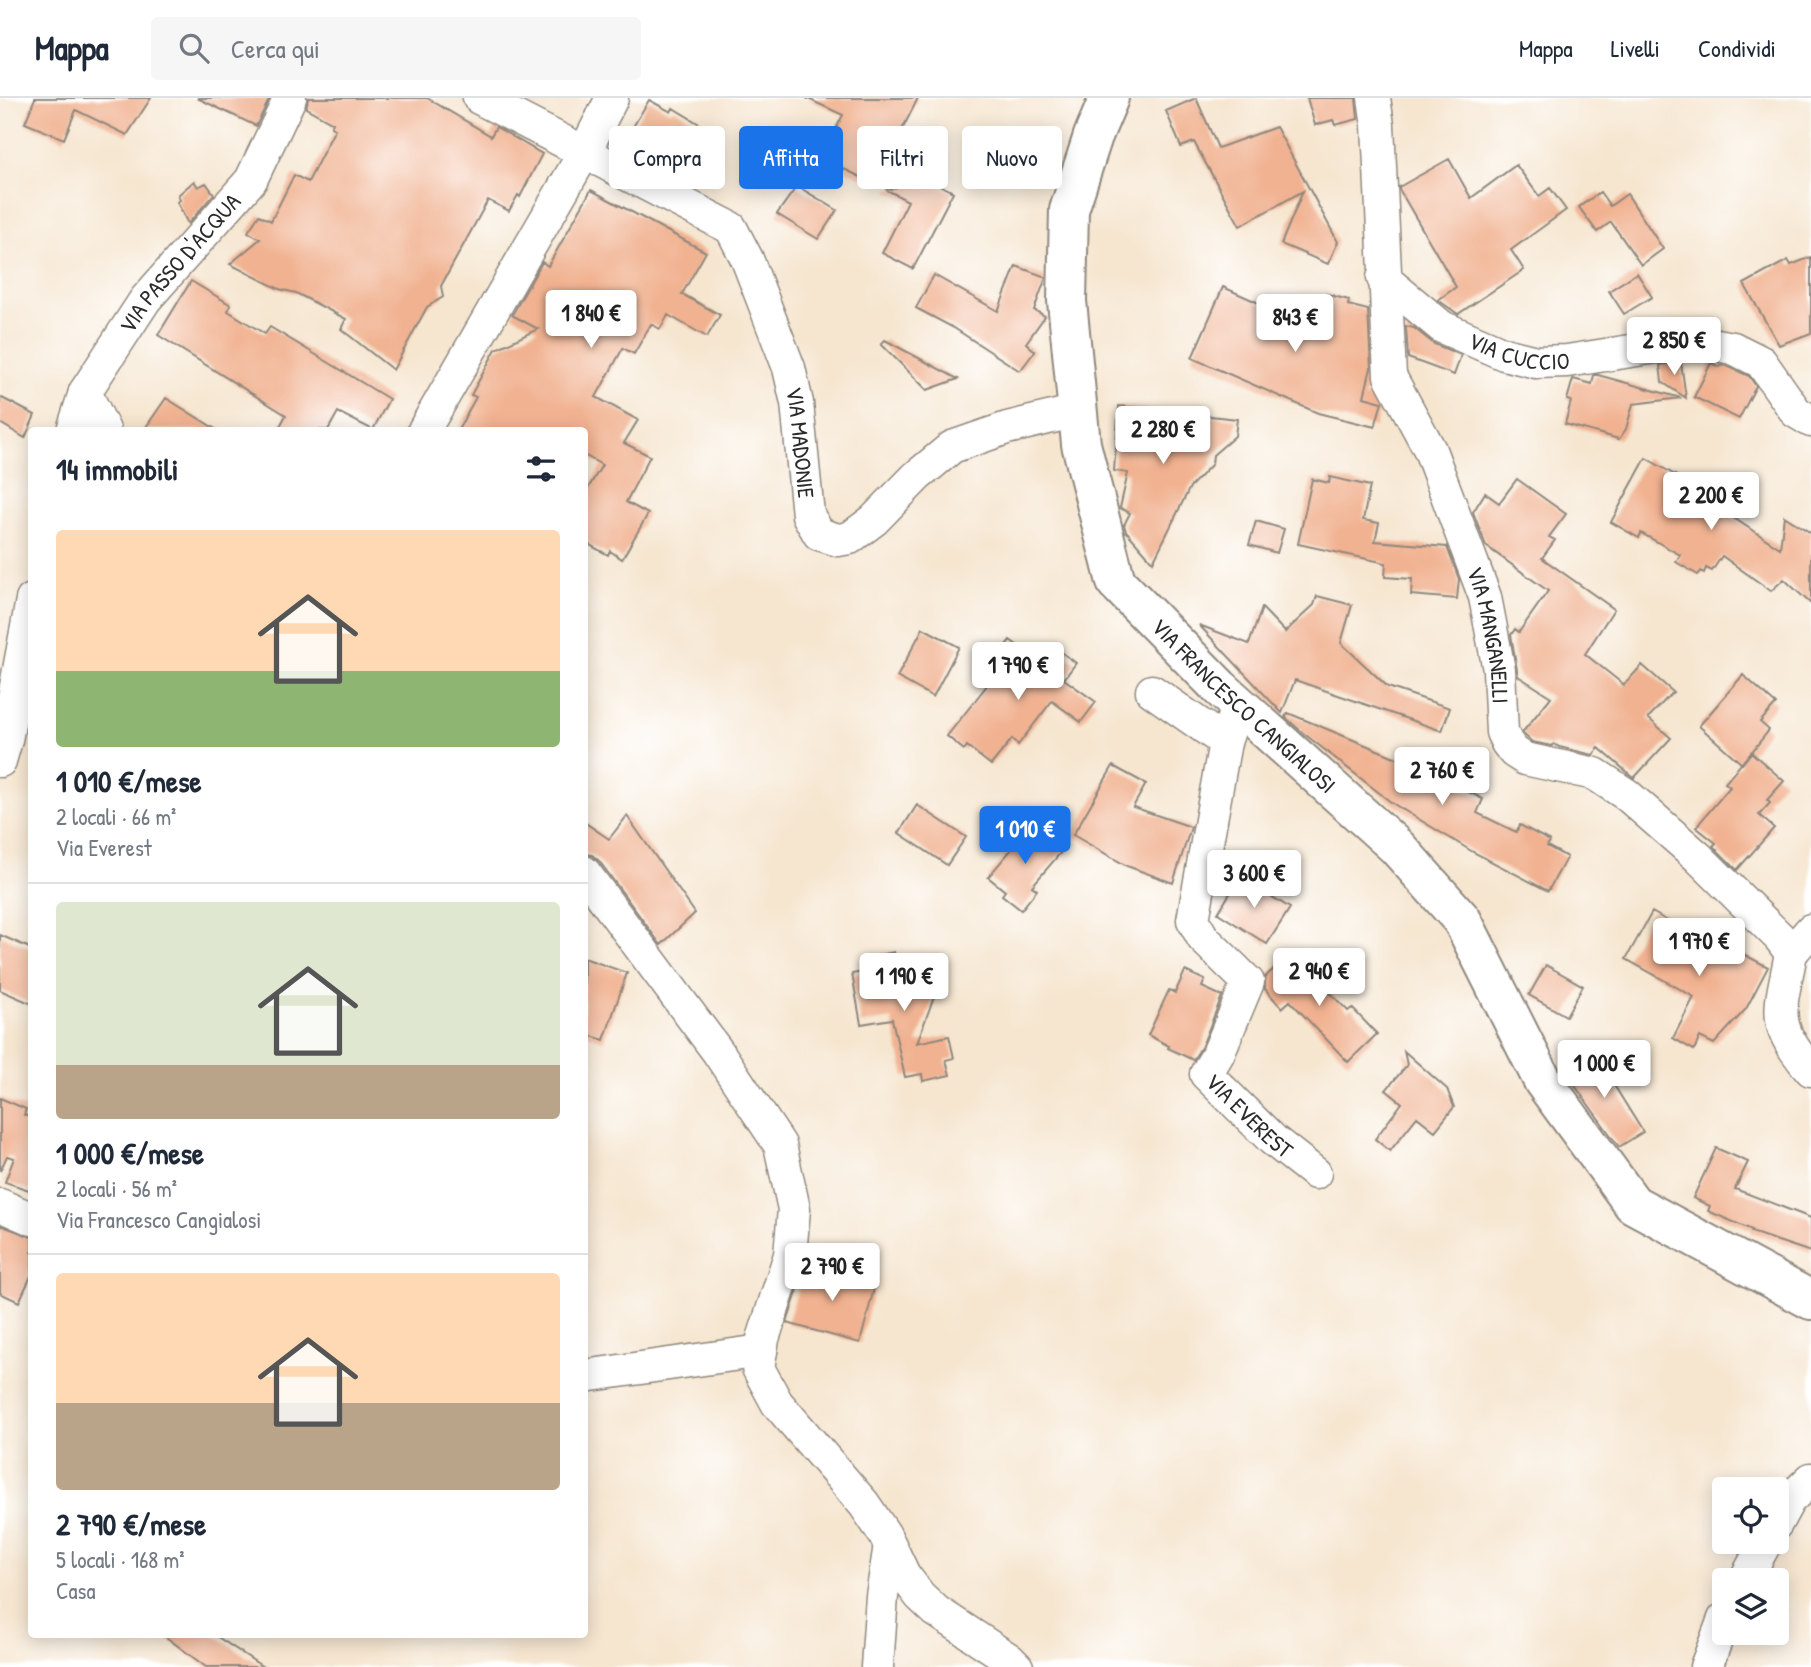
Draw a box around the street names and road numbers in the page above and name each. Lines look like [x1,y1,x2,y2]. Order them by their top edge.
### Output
street label: VIA PASSO D'ACQUA [112,187,247,339]
street label: VIA CUCCIO [1464,325,1570,377]
street label: VIA MADONIE [779,384,822,500]
street label: VIA MANGANELLI [1460,562,1517,704]
street label: VIA FRANCESCO CANGIALOSI [1145,611,1343,800]
street label: VIA EVEREST [1199,1066,1300,1165]

